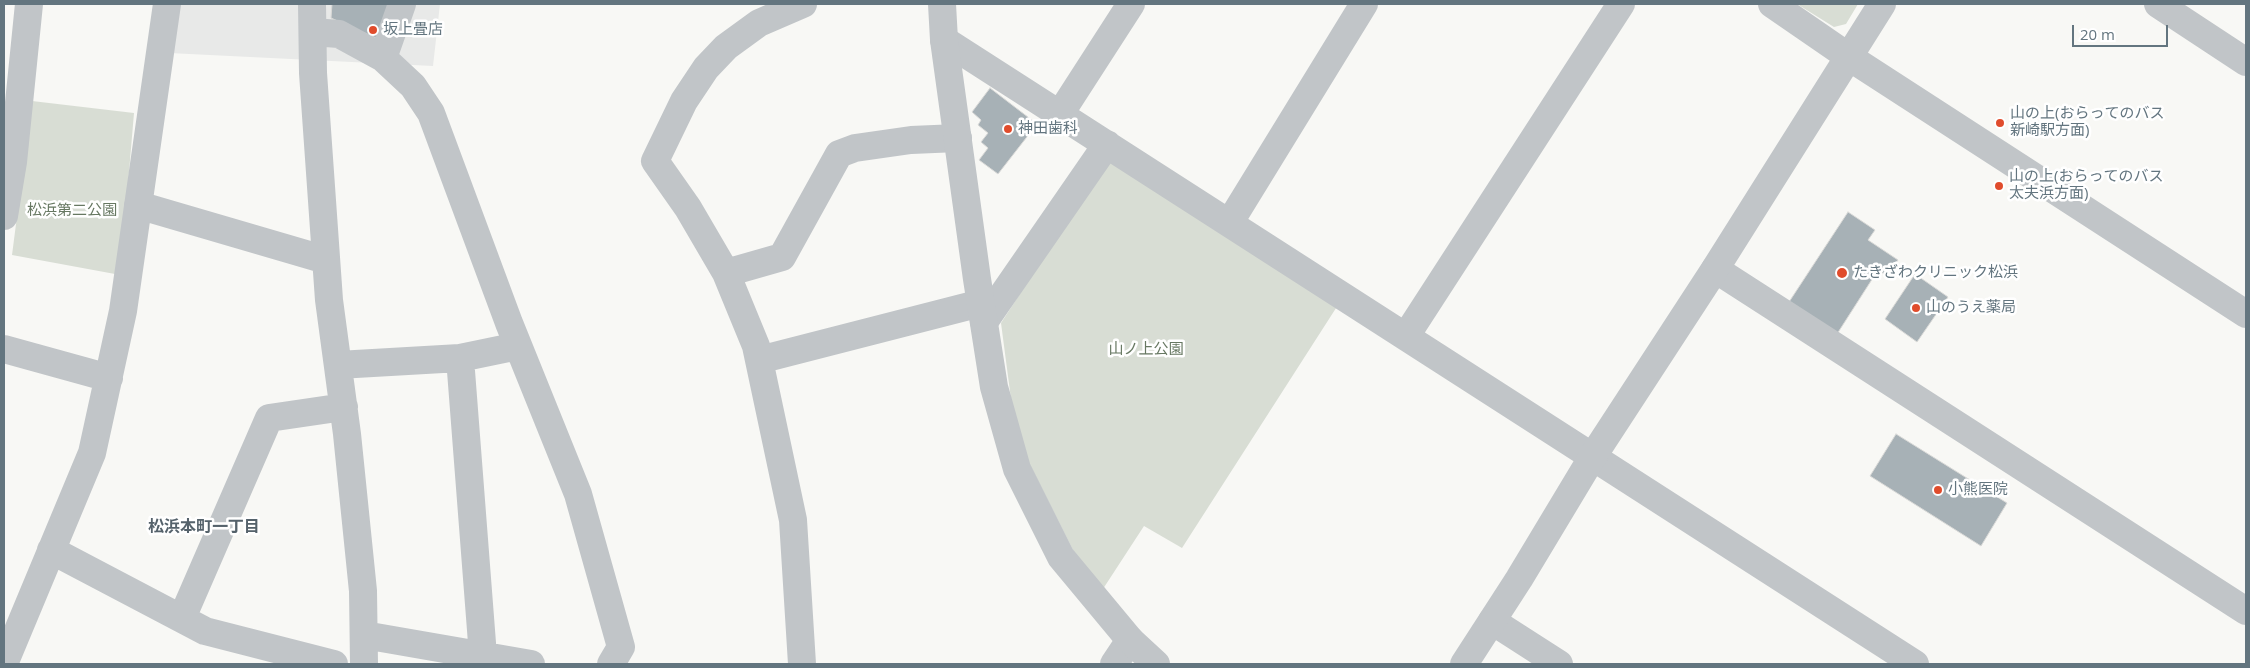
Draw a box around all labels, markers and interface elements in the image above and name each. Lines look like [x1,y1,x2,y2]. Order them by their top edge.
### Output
scale bar [2075,15,2171,47]
place label: 坂上畳店 [383,21,443,39]
marker: 坂上畳店 [367,24,379,36]
text: 20 m [2080,24,2115,44]
place label: 山の上(おらってのバス 新崎駅方面) [2010,105,2164,140]
marker: 山の上(おらってのバス 新崎駅方面) [1994,117,2006,129]
place label: 神田歯科 [1018,120,1078,138]
marker: 神田歯科 [1002,123,1014,135]
place label: 山の上(おらってのバス 太夫浜方面) [2009,168,2163,203]
marker: 山の上(おらってのバス 太夫浜方面) [1993,180,2005,192]
park label: 松浜第二公園 [27,202,117,220]
place label: たきざわクリニック松浜 [1853,264,2018,282]
marker: たきざわクリニック松浜 [1835,266,1849,280]
place label: 山のうえ薬局 [1926,299,2016,317]
marker: 山のうえ薬局 [1910,302,1922,314]
park label: 山ノ上公園 [1109,341,1183,359]
place label: 小熊医院 [1948,481,2008,499]
marker: 小熊医院 [1932,484,1944,496]
district label: 松浜本町一丁目 [148,517,260,537]

